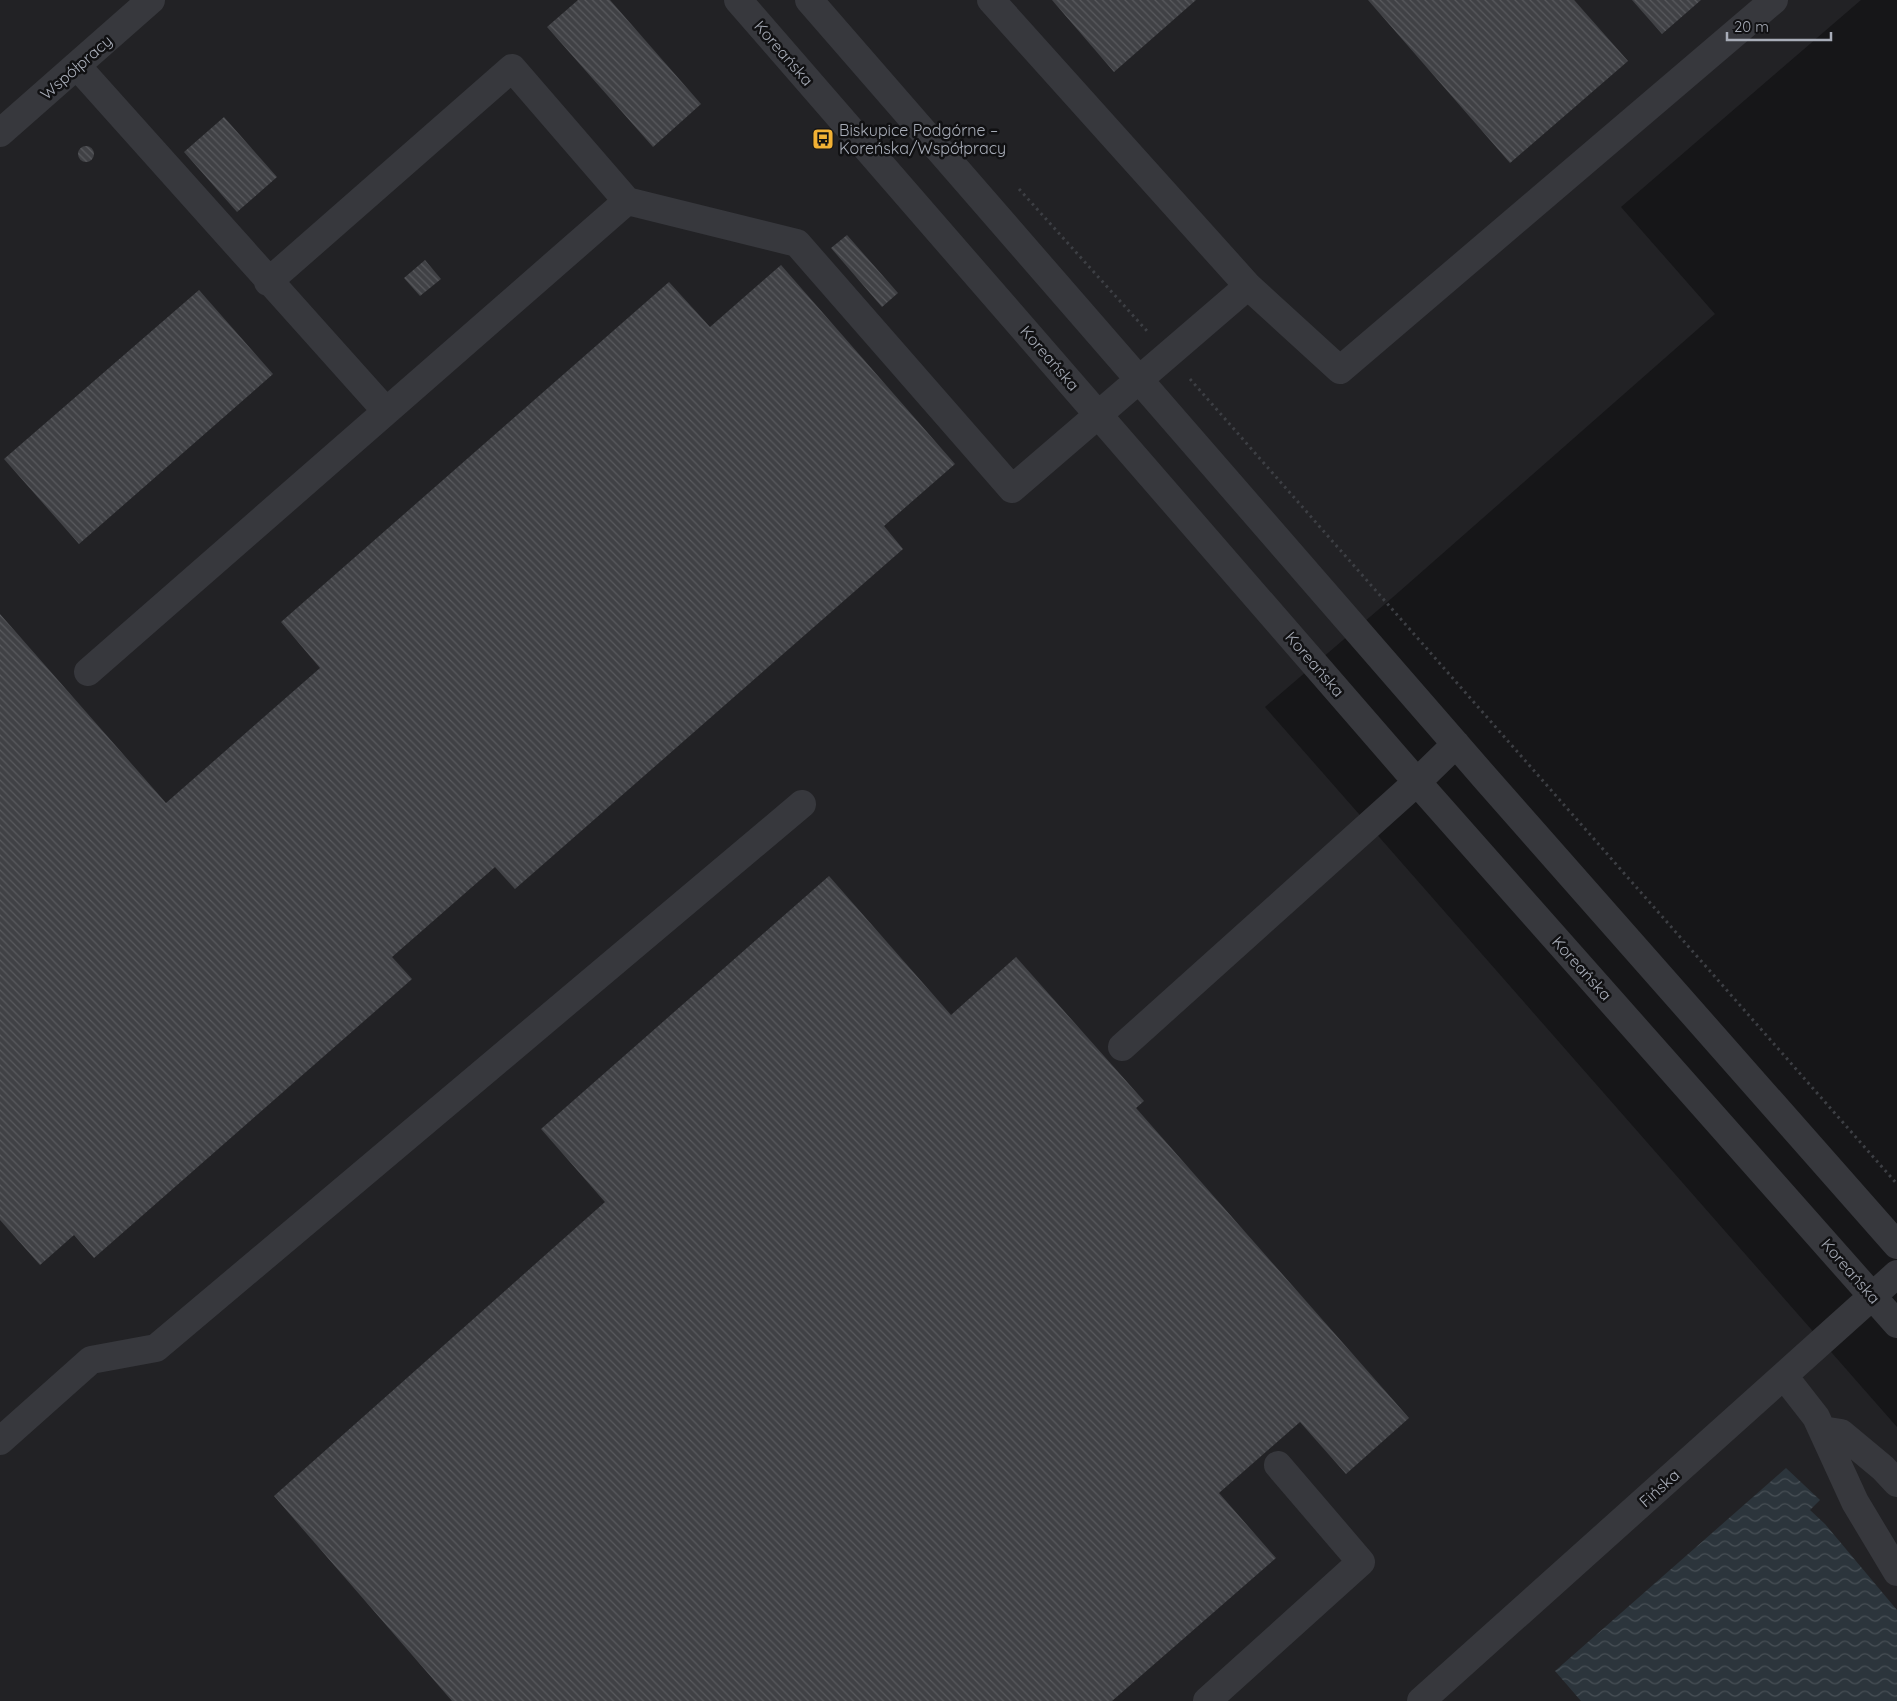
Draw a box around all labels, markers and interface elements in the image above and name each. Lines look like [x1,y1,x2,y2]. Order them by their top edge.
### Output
scale bar [1727,10,1831,42]
street label: Koreańska [750,16,818,90]
text: 20 m [1734,17,1769,36]
street label: Współpracy [36,30,116,104]
place label: Biskupice Podgórne – Koreńska/Współpracy [839,120,1006,158]
bus stop icon: Biskupice Podgórne – Koreńska/Współpracy [811,127,835,151]
street label: Koreańska [1016,321,1084,395]
street label: Koreańska [1281,627,1349,701]
street label: Koreańska [1548,932,1616,1004]
street label: Koreańska [1817,1234,1885,1308]
street label: Fińska [1635,1465,1683,1511]

